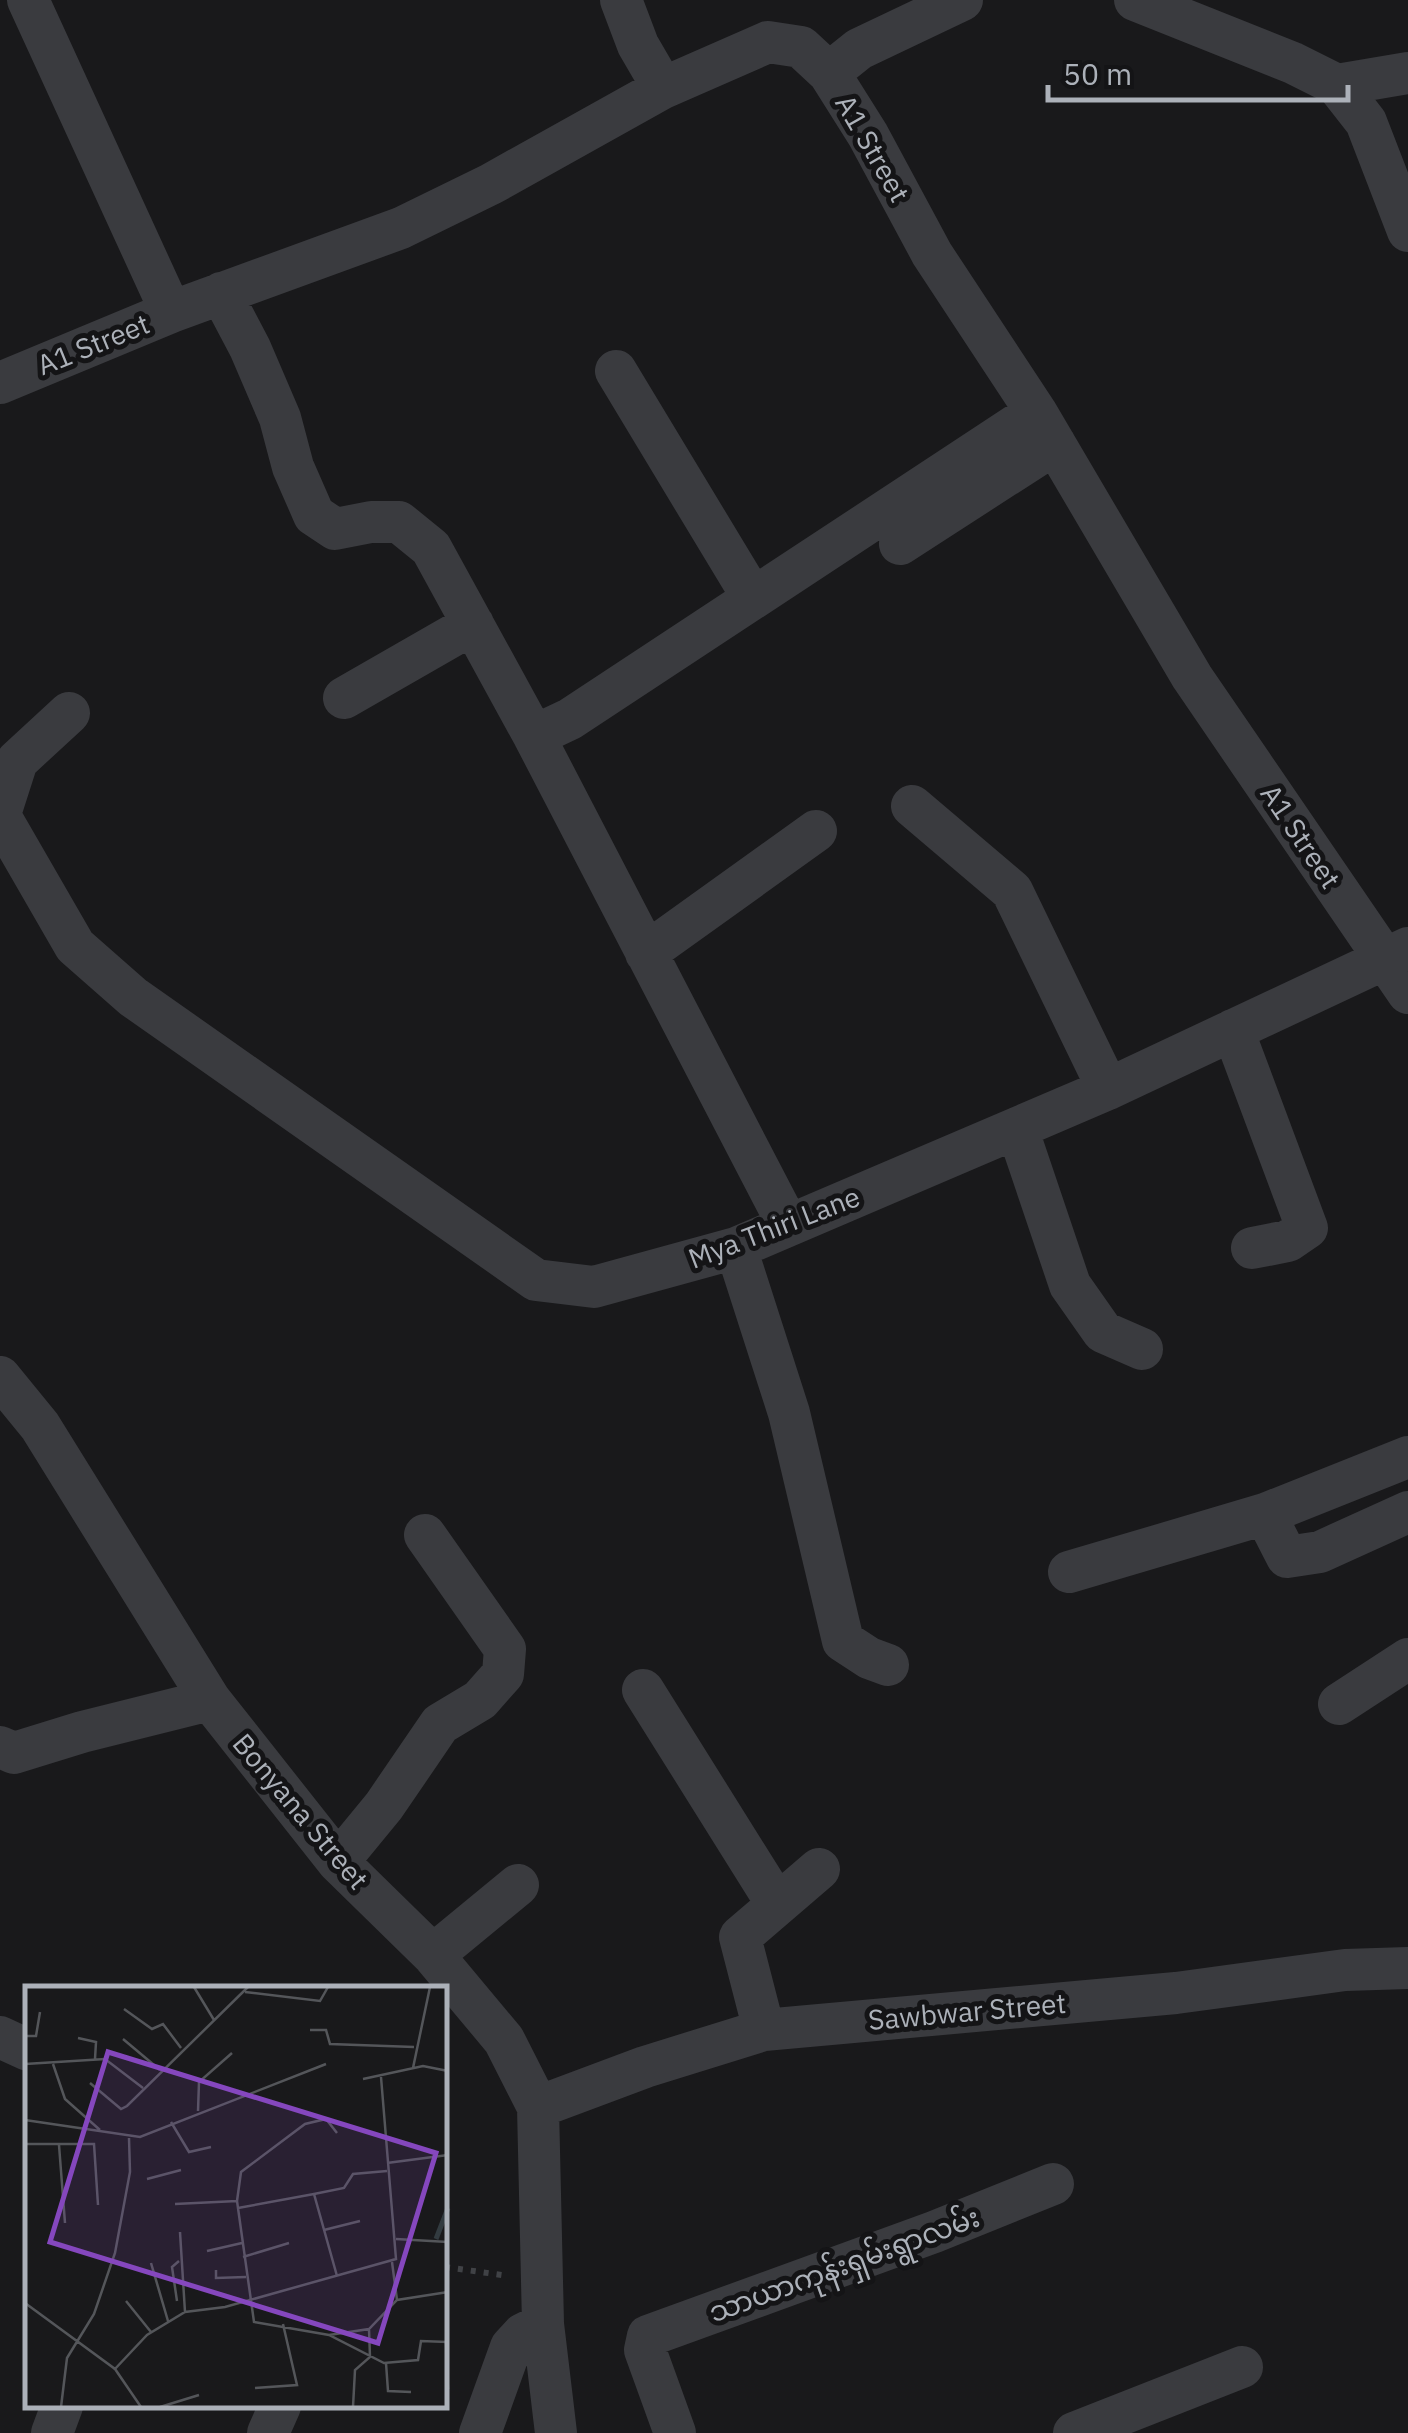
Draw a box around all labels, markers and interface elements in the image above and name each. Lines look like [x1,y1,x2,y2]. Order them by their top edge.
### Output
scale bar [1048,40,1348,102]
text: 50 m [1063,54,1132,93]
street label: A1 Street [827,88,919,208]
street label: A1 Street [31,305,155,383]
street label: A1 Street [1253,777,1349,895]
street label: Mya Thiri Lane [683,1177,865,1277]
street label: Bonyana Street [225,1725,377,1897]
street label: Sawbwar Street [866,1984,1068,2038]
inset map [25,1986,448,2408]
street label: သာယာကုန်းရှမ်းရွာလမ်း [704,2198,986,2335]

